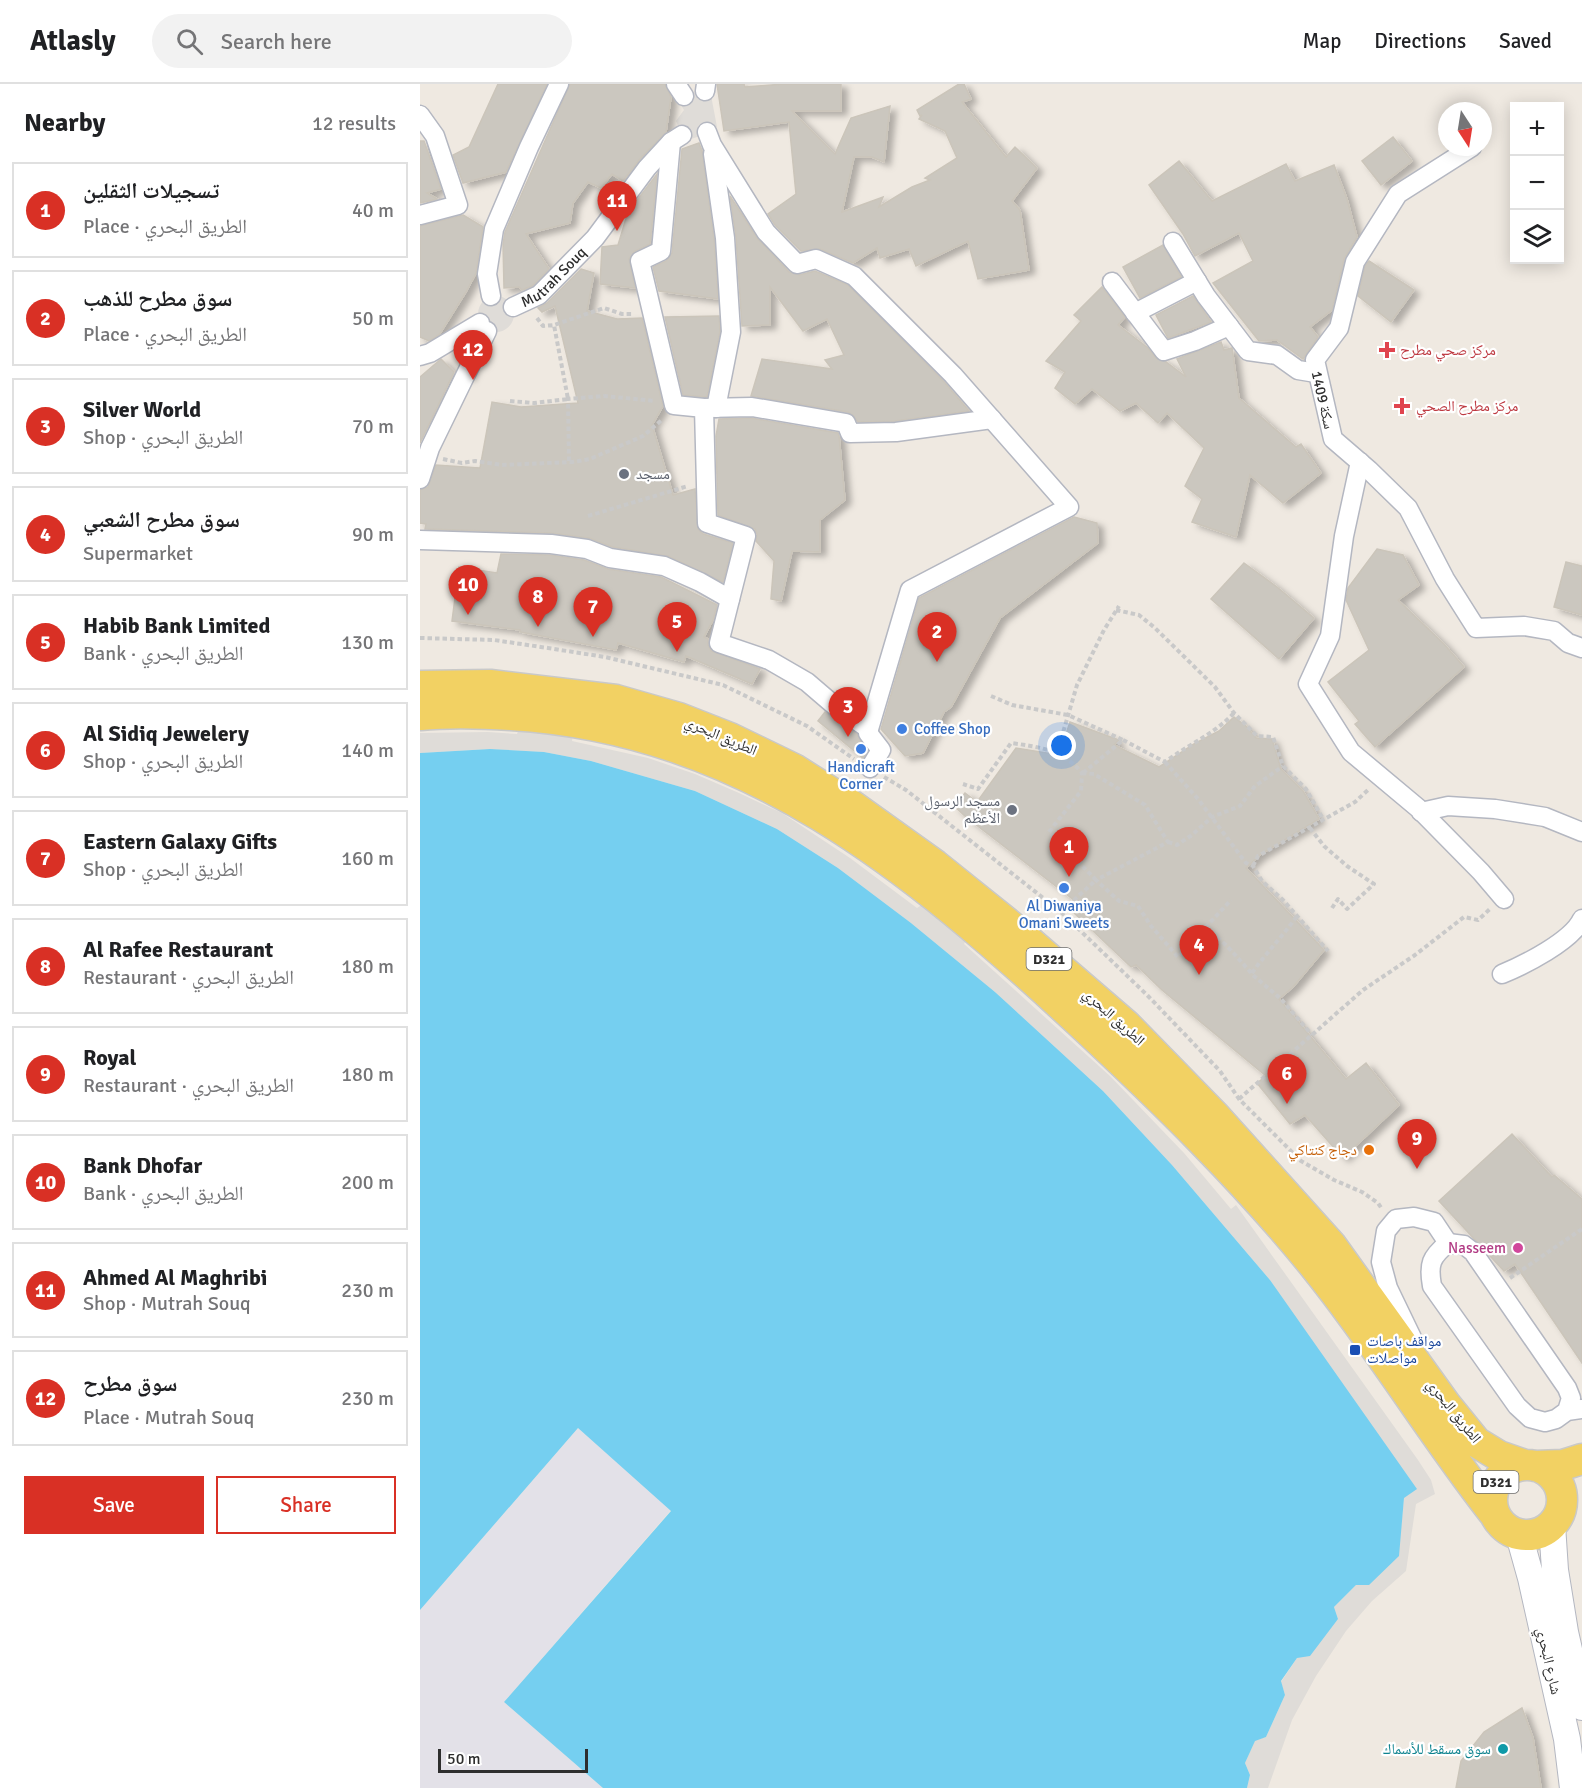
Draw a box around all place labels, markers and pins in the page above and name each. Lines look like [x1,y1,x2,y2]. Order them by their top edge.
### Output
pin: 11 [598,182,636,231]
pin: 12 [454,330,492,380]
marker: مركز صحي مطرح [1378,341,1396,359]
place label: مركز صحي مطرح [1400,341,1496,362]
marker: مركز مطرح الصحي [1393,397,1411,415]
place label: مركز مطرح الصحي [1416,397,1519,418]
place label: مسجد [636,465,670,483]
marker: مسجد [617,467,631,481]
pin: 10 [448,566,488,615]
pin: 8 [518,578,558,627]
pin: 7 [574,588,612,637]
pin: 5 [658,602,696,652]
pin: 2 [918,612,956,662]
pin: 3 [828,688,868,737]
place label: Coffee Shop [914,720,991,738]
marker: Coffee Shop [895,722,909,736]
marker: Handicraft Corner [854,742,868,756]
place label: Handicraft Corner [827,758,895,793]
place label: مسجد الرسول الأعظم [924,792,1000,828]
marker: مسجد الرسول الأعظم [1005,803,1019,817]
pin: 1 [1050,828,1088,877]
marker: Al Diwaniya Omani Sweets [1057,881,1071,895]
place label: Al Diwaniya Omani Sweets [1019,897,1110,932]
pin: 4 [1180,926,1218,975]
pin: 6 [1268,1054,1306,1104]
pin: 9 [1398,1120,1436,1169]
place label: دجاج كنتاكي [1288,1141,1357,1162]
marker: دجاج كنتاكي [1362,1143,1376,1157]
place label: Nasseem [1448,1239,1506,1257]
marker: Nasseem [1511,1241,1525,1255]
place label: مواقف باصات مواصلات [1367,1332,1442,1367]
marker: مواقف باصات مواصلات [1348,1343,1362,1357]
place label: سوق مسقط للأسماك [1383,1740,1491,1759]
marker: سوق مسقط للأسماك [1496,1742,1510,1756]

